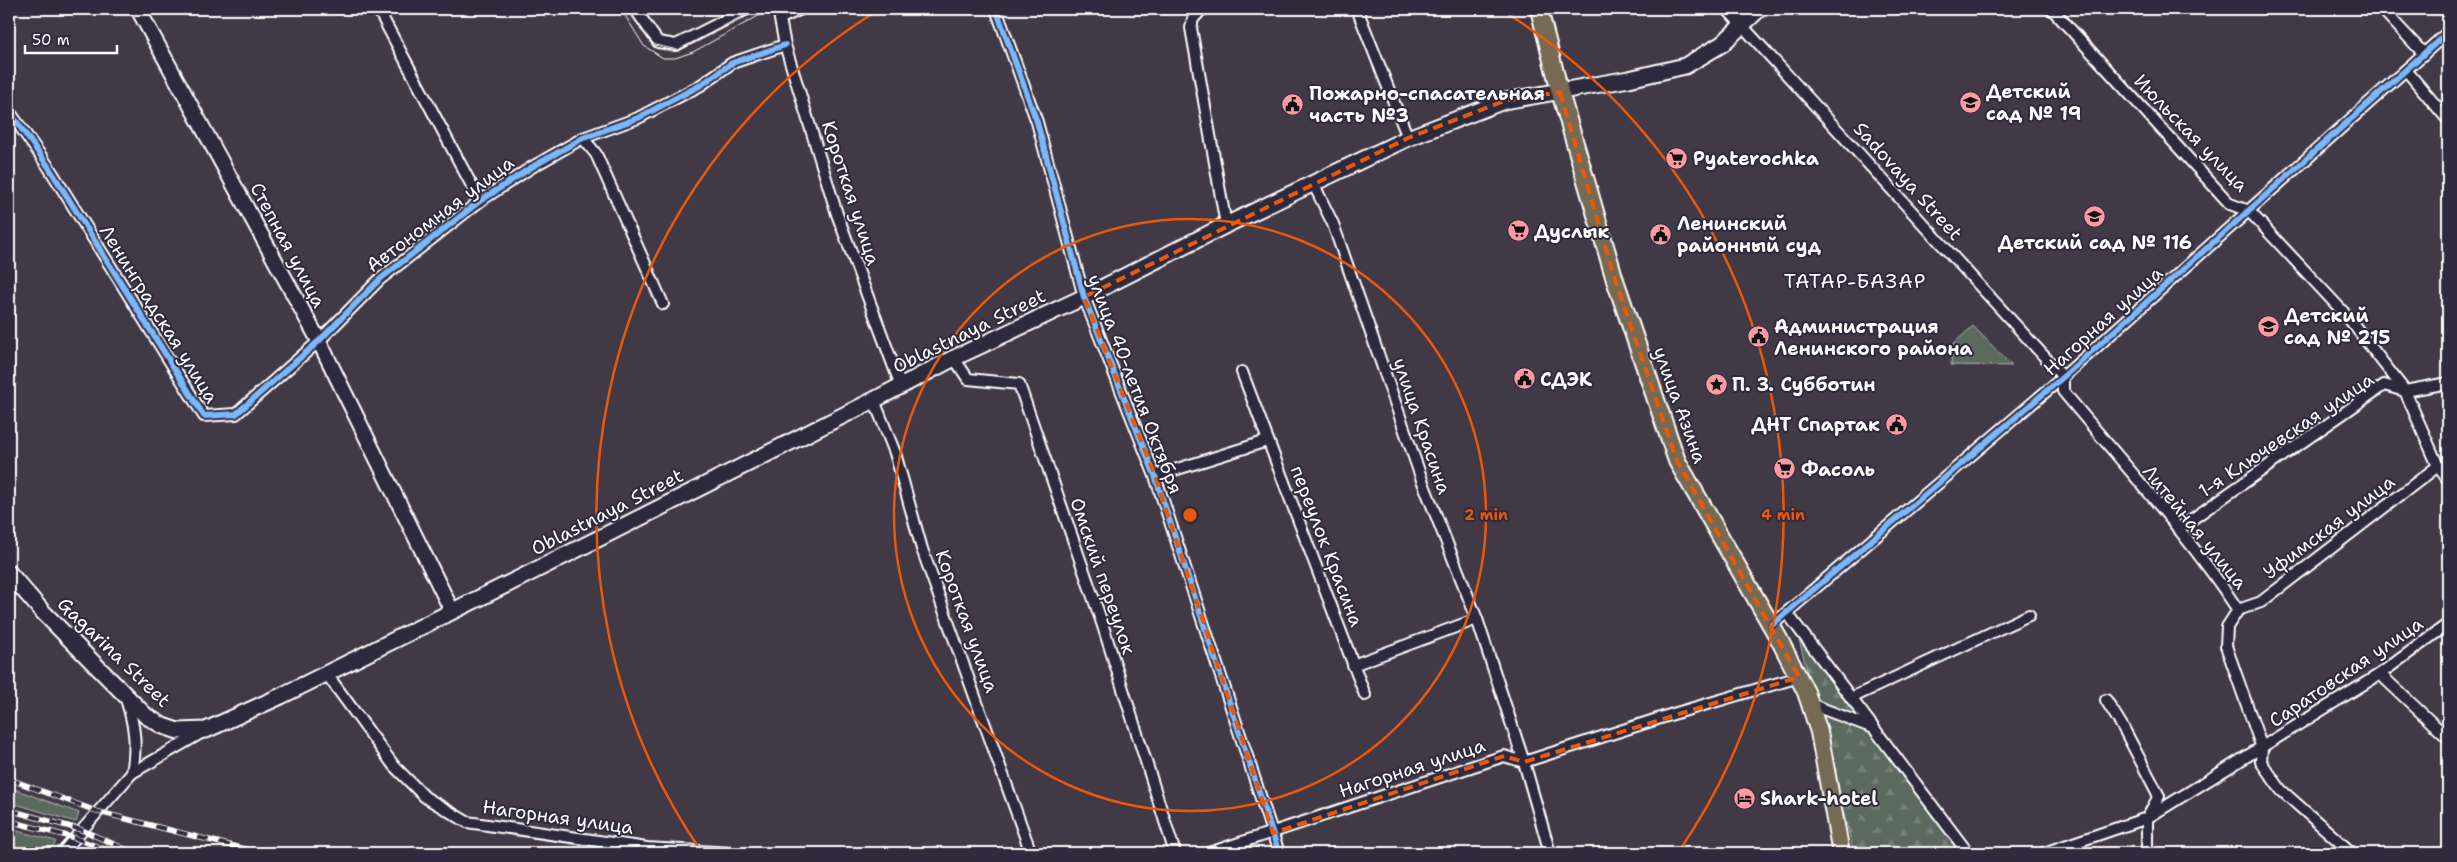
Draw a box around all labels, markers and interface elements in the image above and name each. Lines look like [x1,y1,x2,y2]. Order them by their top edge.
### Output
scale bar [25,22,118,54]
text: 50 m [32,30,70,50]
street label: Июльская улица [2128,69,2254,197]
place label: Детский сад № 19 [1986,79,2081,126]
place label: Пожарно-спасательная часть №3 [1309,81,1545,128]
school or university icon: Детский сад № 19 [1958,90,1982,114]
public building icon: Пожарно-спасательная часть №3 [1281,92,1305,116]
street label: Sadovaya Street [1848,116,1968,246]
street label: Короткая улица [816,118,886,268]
supermarket icon: Pyaterochka [1665,146,1689,170]
place label: Pyaterochka [1693,146,1819,171]
street label: Автономная улица [361,150,519,278]
street label: Степная улица [244,178,332,312]
school or university icon: Детский сад № 116 [2083,204,2107,228]
place label: Ленинский районный суд [1677,211,1822,258]
supermarket icon: Дуслык [1506,219,1530,243]
place label: Дуслык [1534,219,1609,244]
street label: Ленинградская улица [94,220,224,408]
public building icon: Ленинский районный суд [1649,222,1673,246]
place label: Детский сад № 116 [1998,230,2192,255]
street label: Нагорная улица [2038,261,2168,381]
district label: ТАТАР-БАЗАР [1784,268,1926,294]
street label: улица 40-летия Октября [1082,271,1188,497]
street label: Oblastnaya Street [888,283,1050,379]
place label: Детский сад № 215 [2284,303,2391,350]
place label: Администрация Ленинского района [1774,314,1973,361]
school or university icon: Детский сад № 215 [2256,314,2280,338]
public building icon: Администрация Ленинского района [1746,325,1770,349]
street label: улица Азина [1647,343,1713,467]
street label: улица Красина [1387,355,1457,498]
public building icon: СДЭК [1512,367,1536,391]
place label: СДЭК [1540,367,1592,392]
street label: 1-я Ключевская улица [2193,367,2379,503]
place icon: П. З. Субботин [1704,372,1728,396]
place label: П. З. Субботин [1732,372,1876,397]
place label: ДНТ Спартак [1751,412,1880,437]
public building icon: ДНТ Спартак [1884,412,1908,436]
supermarket icon: Фасоль [1773,457,1797,481]
place label: Фасоль [1801,457,1875,482]
street label: Литейная улица [2137,460,2253,595]
street label: переулок Красина [1285,462,1369,630]
street label: Oblastnaya Street [527,463,687,561]
street label: Уфимская улица [2258,469,2400,585]
street label: Омский переулок [1064,494,1142,658]
text: 2 min [1464,505,1508,525]
text: 4 min [1761,505,1805,525]
centre of rings [1181,506,1199,524]
street label: Короткая улица [930,546,1004,696]
street label: Gagarina Street [52,592,176,712]
street label: Саратовская улица [2264,611,2428,733]
street label: Нагорная улица [1336,733,1488,803]
hotel icon: Shark-hotel [1732,786,1756,810]
place label: Shark-hotel [1760,786,1878,811]
street label: Нагорная улица [481,794,635,840]

